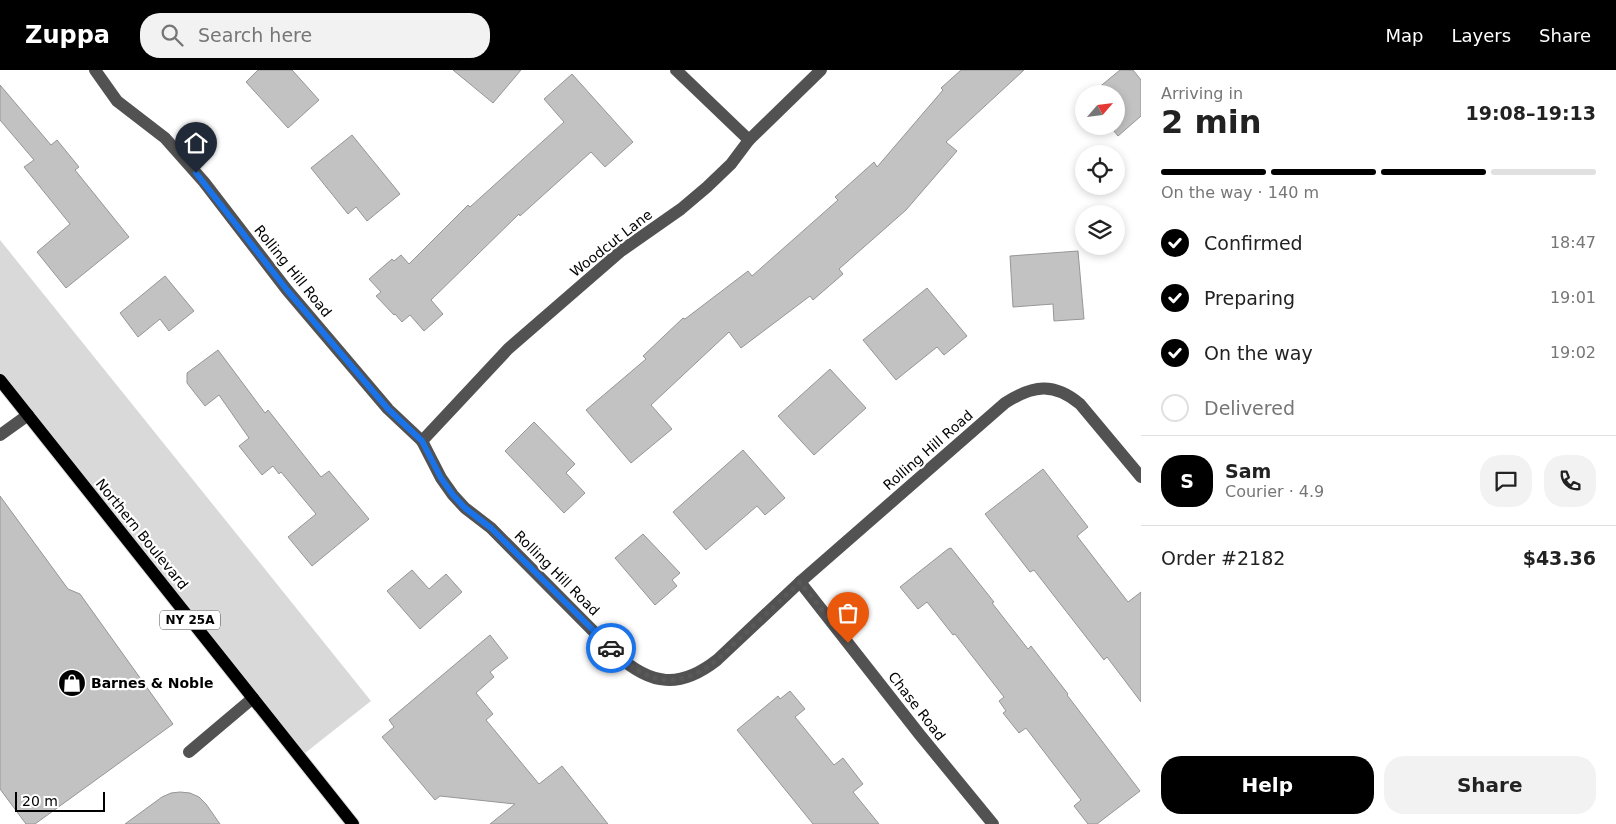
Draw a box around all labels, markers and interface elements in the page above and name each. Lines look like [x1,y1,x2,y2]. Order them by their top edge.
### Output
search box [140,13,490,58]
text: Zuppa [25,21,110,49]
icon: search [158,21,186,49]
text: Search here [198,24,312,46]
text: Map [1385,25,1423,46]
text: Layers [1451,25,1511,46]
text: Share [1539,25,1591,46]
text: Arriving in [1161,84,1243,103]
north arrow [1075,85,1125,135]
map controls [1075,85,1125,255]
text: 19:08–19:13 [1466,102,1596,124]
text: 2 min [1161,103,1262,141]
pin [175,122,217,173]
icon: home [182,129,210,157]
button: locate [1075,145,1125,195]
text: On the way · 140 m [1161,183,1319,202]
button: layers [1075,205,1125,255]
street label: Woodcut Lane [567,206,655,280]
street label: Rolling Hill Road [251,222,335,320]
icon: check [1161,229,1189,257]
text: Confirmed [1204,232,1303,254]
text: 18:47 [1550,233,1596,252]
icon: check [1161,284,1189,312]
text: Preparing [1204,287,1295,309]
text: 19:01 [1550,288,1596,307]
icon: check [1161,339,1189,367]
text: On the way [1204,342,1313,364]
text: 19:02 [1550,343,1596,362]
text: Delivered [1204,397,1295,419]
street label: Rolling Hill Road [880,407,976,493]
button: chat [1480,455,1532,507]
button: phone [1544,455,1596,507]
text: Sam [1225,460,1271,482]
text: S [1180,470,1194,492]
street label: Northern Boulevard [93,476,191,592]
text: Courier · 4.9 [1225,482,1324,501]
street label: Rolling Hill Road [511,527,603,619]
text: Order #2182 [1161,547,1285,569]
text: $43.36 [1523,547,1596,569]
pin [827,592,869,643]
icon: bag [834,599,862,627]
road number: NY 25A [160,610,220,630]
courier [586,623,636,673]
icon: car [597,634,625,662]
shop icon: Barnes & Noble [57,668,87,698]
street label: Chase Road [885,668,949,744]
place label: Barnes & Noble [91,675,213,691]
button: Help [1161,756,1374,814]
button: Share [1384,756,1596,814]
scale bar [15,789,105,812]
text: 20 m [22,793,58,809]

